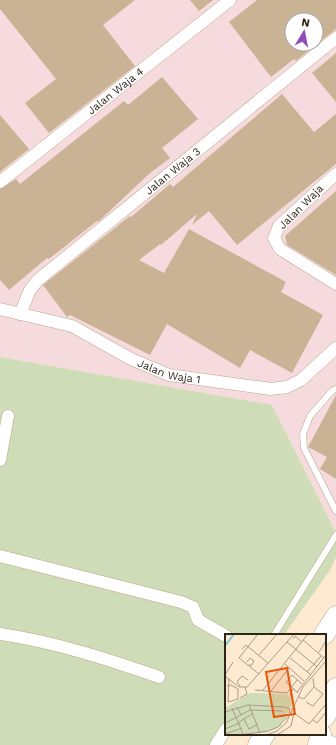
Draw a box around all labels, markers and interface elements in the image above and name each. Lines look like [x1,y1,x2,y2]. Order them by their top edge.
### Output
north arrow [284,12,324,52]
text: N [301,16,311,30]
street label: Jalan Waja 4 [85,64,146,117]
street label: Jalan Waja 3 [142,144,203,197]
street label: Jalan Waja [276,182,326,232]
street label: Jalan Waja 1 [136,356,201,386]
inset map [225,634,326,735]

